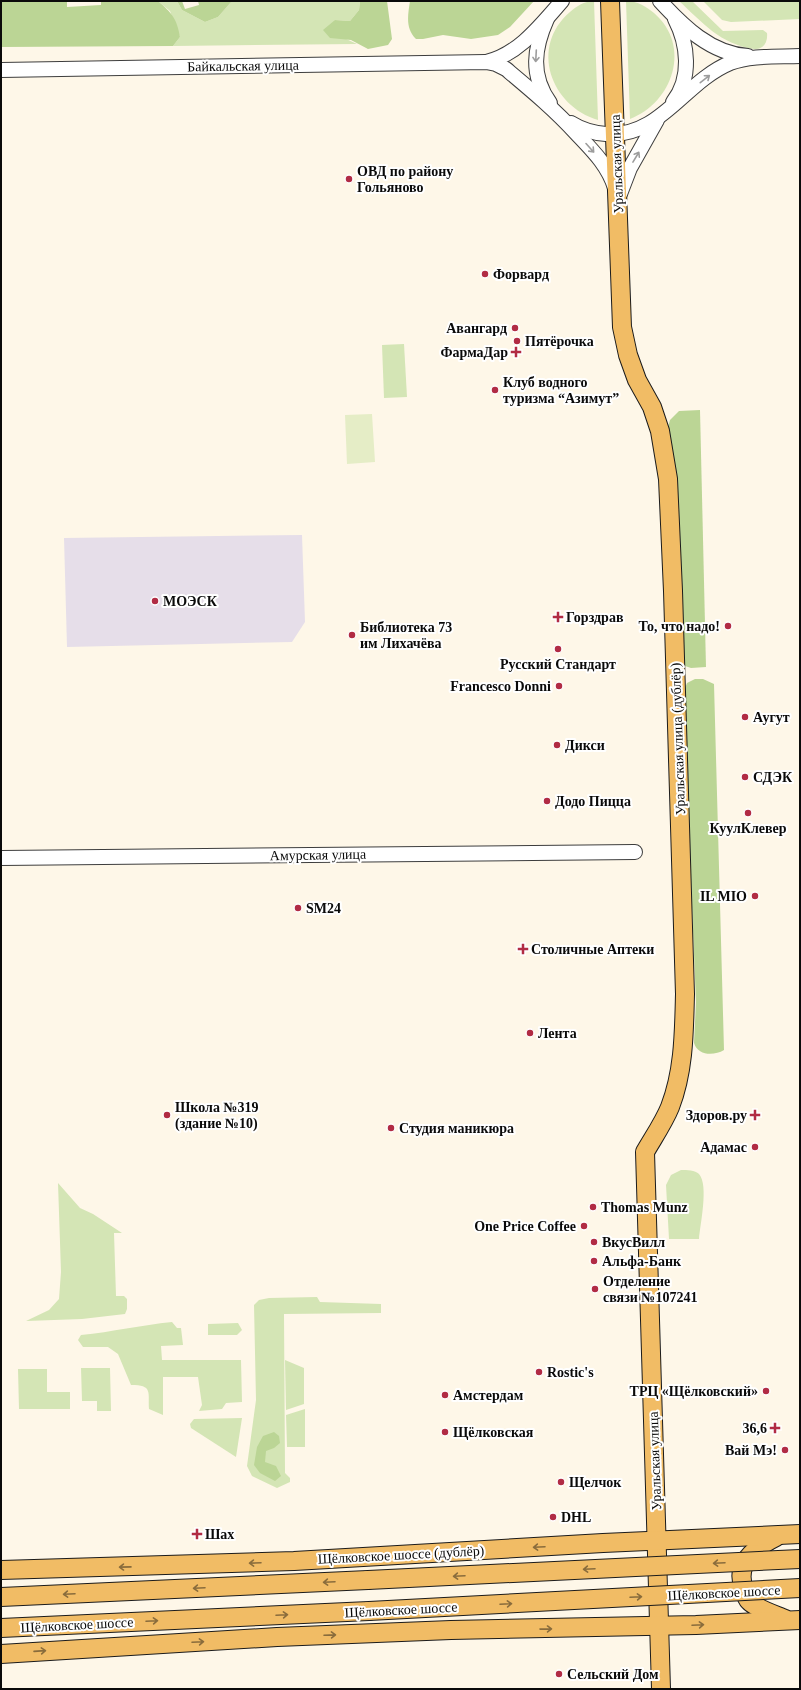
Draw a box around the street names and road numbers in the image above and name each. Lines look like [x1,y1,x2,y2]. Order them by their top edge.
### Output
street label: Байкальская улица [187,58,300,74]
street label: Уральская улица [608,114,626,214]
street label: Уральская улица (дублёр) [668,662,689,816]
street label: Амурская улица [270,847,367,863]
street label: Уральская улица [646,1411,664,1511]
street label: Щёлковское шоссе (дублёр) [317,1543,485,1568]
street label: Щёлковское шоссе [667,1583,781,1603]
street label: Щёлковское шоссе [344,1600,458,1620]
street label: Щёлковское шоссе [20,1615,134,1635]

